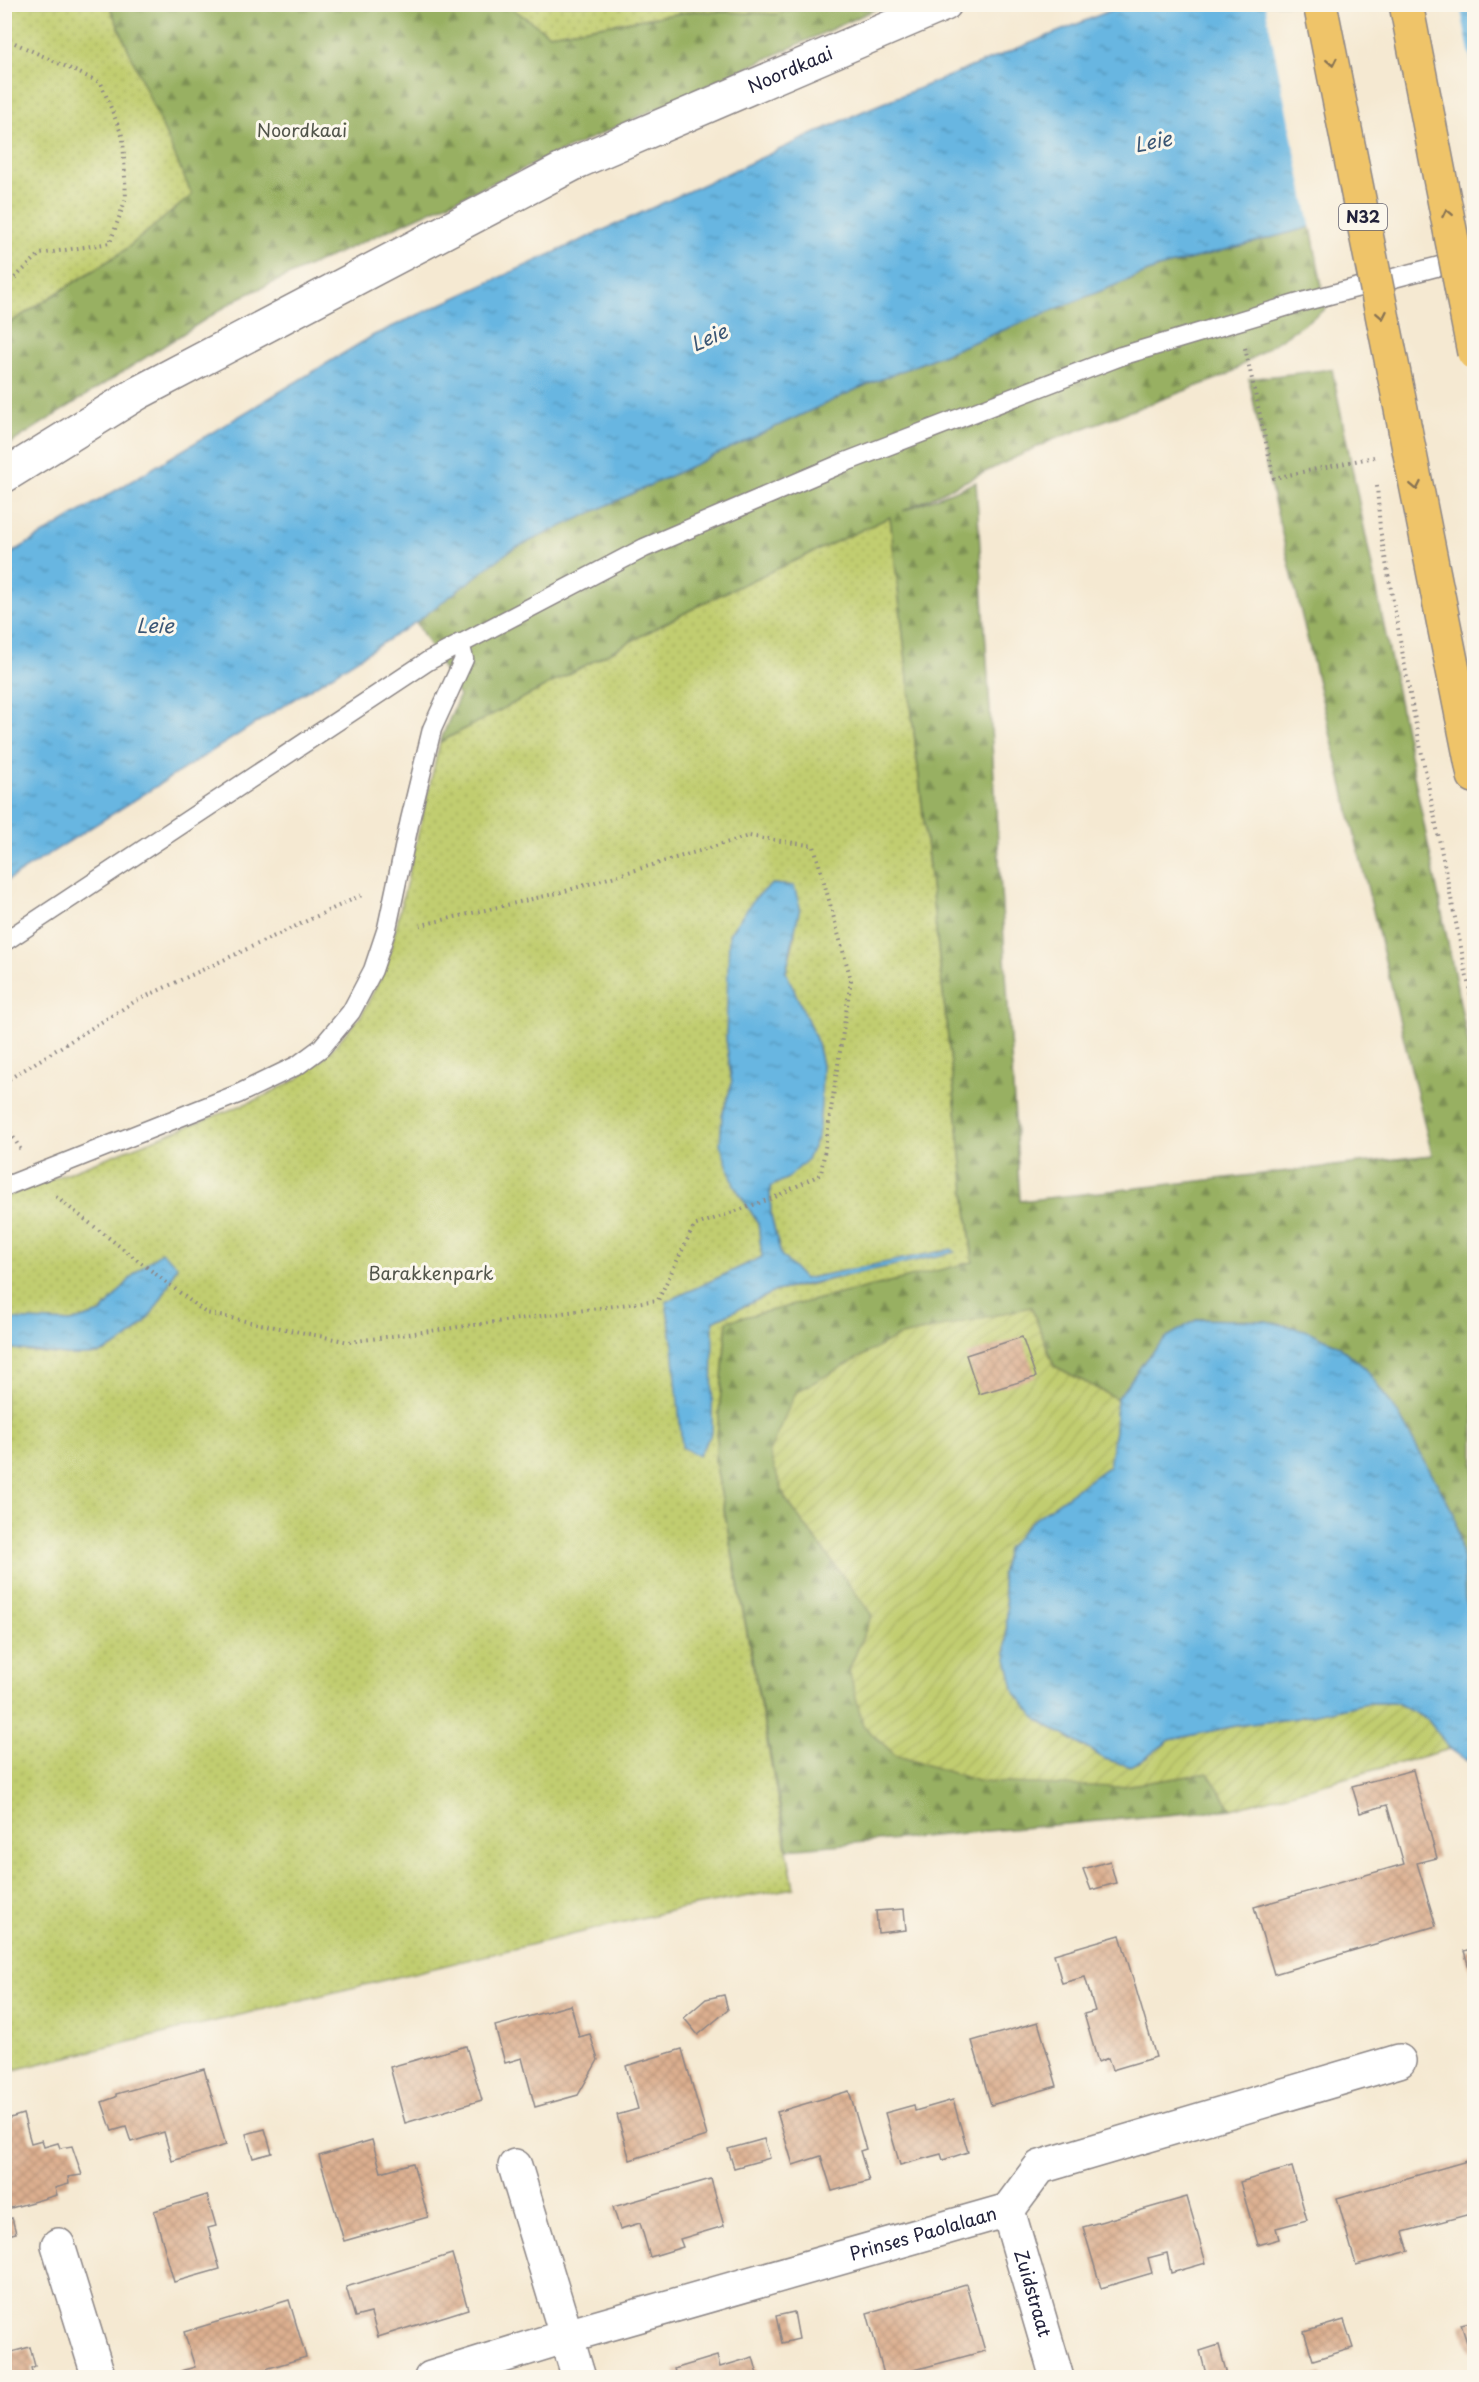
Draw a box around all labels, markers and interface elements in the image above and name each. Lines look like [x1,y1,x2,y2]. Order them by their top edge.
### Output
street label: Noordkaai [743,39,837,99]
one-way arrow [1325,57,1338,67]
park label: Noordkaai [257,116,347,143]
water label: Leie [1131,122,1175,160]
road number: N32 [1339,204,1387,230]
one-way arrow [1441,208,1454,218]
one-way arrow [1375,310,1388,320]
water label: Leie [685,315,733,359]
one-way arrow [1409,481,1422,491]
water label: Leie [136,610,175,640]
park label: Barakkenpark [368,1259,494,1286]
street label: Prinses Paolalaan [846,2199,1000,2267]
street label: Zuidstraat [1008,2246,1059,2340]

